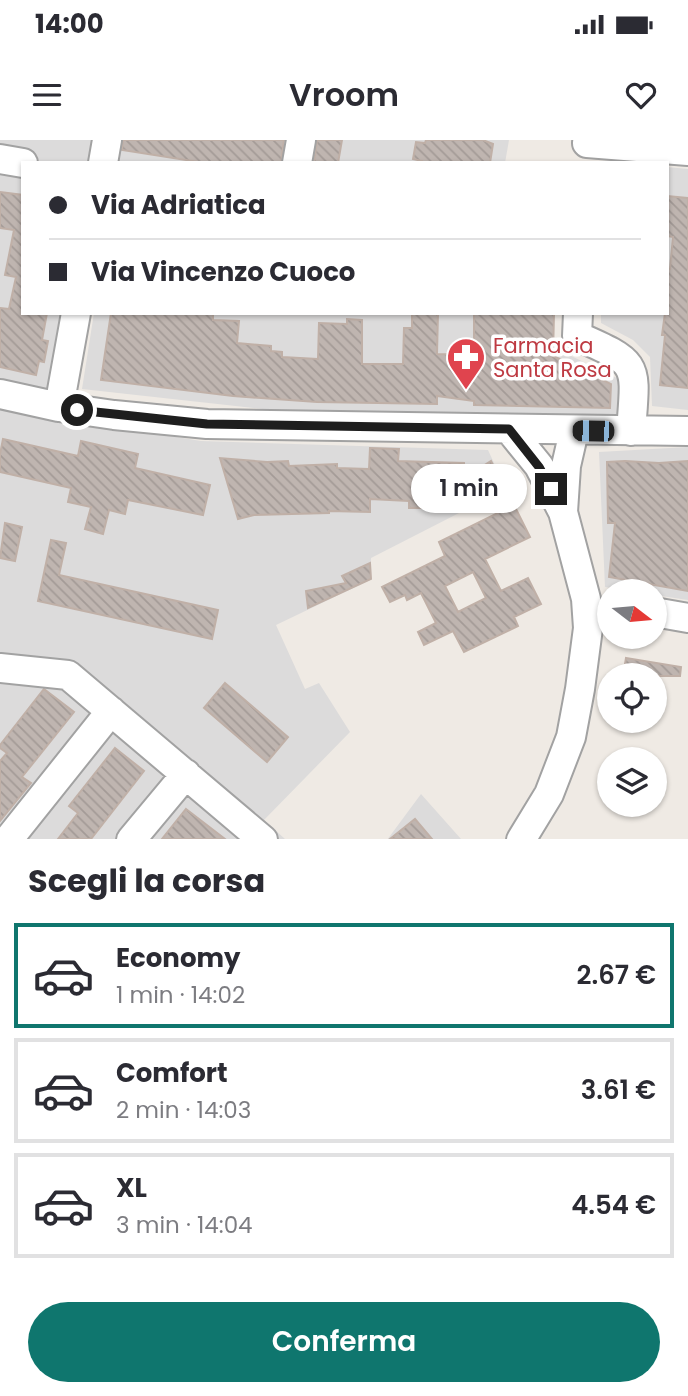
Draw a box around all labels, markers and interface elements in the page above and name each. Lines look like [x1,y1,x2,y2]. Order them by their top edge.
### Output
text: 14:00 [35,6,104,42]
text: Vroom [289,72,399,117]
icon: menu [28,76,66,114]
icon: heart [622,76,660,114]
text: Via Adriatica [91,187,266,223]
text: Via Vincenzo Cuoco [91,254,355,290]
place label: Farmacia Santa Rosa [493,331,612,384]
pharmacy icon: Farmacia Santa Rosa [445,336,487,391]
route start [61,394,93,426]
car [572,420,615,442]
callout: 1 min [411,464,526,514]
text: 1 min [439,472,499,504]
route end [535,473,567,505]
north arrow [597,579,667,649]
map controls [597,579,667,817]
button: locate [597,663,667,733]
button: layers [597,747,667,817]
text: Scegli la corsa [28,858,265,903]
text: Economy [116,940,240,976]
icon: car [32,944,95,1007]
text: 2.67 € [576,957,656,993]
text: 1 min · 14:02 [116,979,245,1011]
text: Comfort [116,1055,228,1091]
icon: car [32,1059,95,1122]
text: 3.61 € [581,1072,656,1108]
text: 2 min · 14:03 [116,1094,251,1126]
text: XL [116,1170,147,1206]
icon: car [32,1174,95,1237]
text: 4.54 € [571,1187,656,1223]
text: 3 min · 14:04 [116,1209,253,1241]
button: Conferma [28,1302,660,1382]

